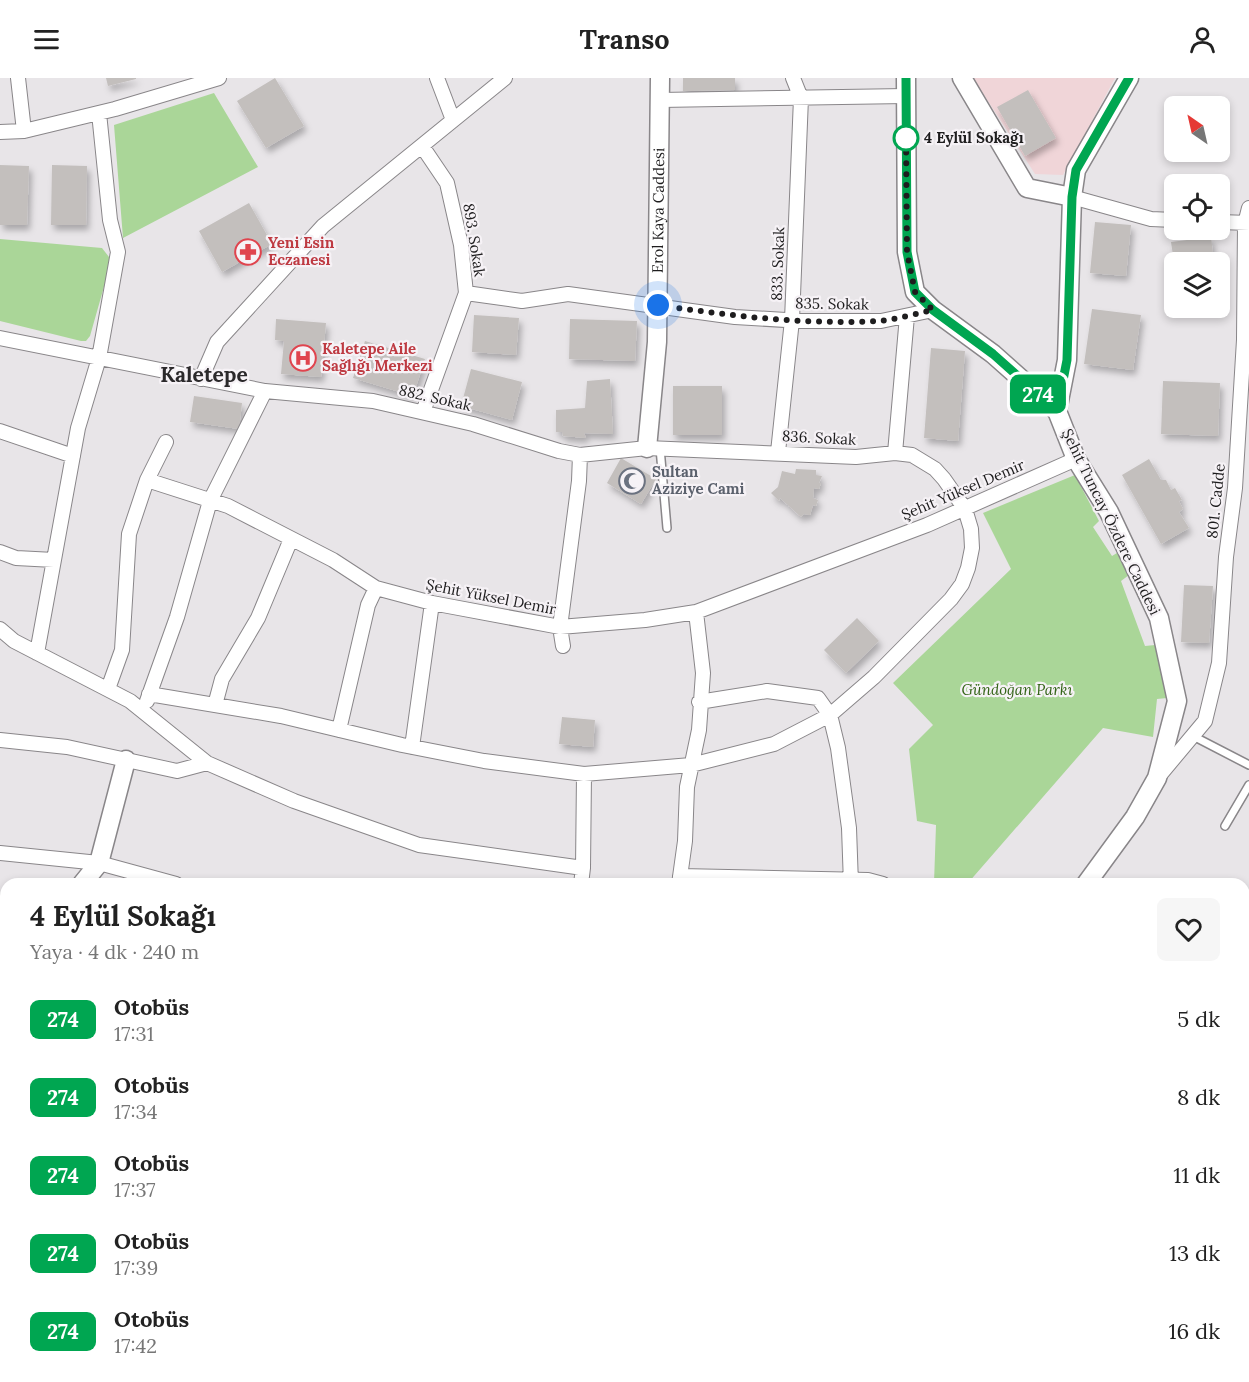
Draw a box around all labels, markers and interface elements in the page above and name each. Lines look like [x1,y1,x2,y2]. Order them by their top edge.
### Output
text: Transo [579,22,670,56]
icon: menu [30,23,63,56]
icon: person [1186,23,1219,56]
north arrow [1164,96,1230,162]
map controls [1164,96,1230,318]
marker: 4 Eylül Sokağı [893,125,919,151]
place label: 4 Eylül Sokağı [924,128,1024,147]
street label: Erol Kaya Caddesi [648,148,668,273]
button: locate [1164,174,1230,240]
street label: 893. Sokak [459,202,490,278]
street label: 833. Sokak [767,227,788,301]
place label: Yeni Esin Eczanesi [268,233,335,269]
pharmacy icon: Yeni Esin Eczanesi [233,237,263,267]
button: layers [1164,252,1230,318]
your location [643,290,673,320]
street label: 835. Sokak [795,293,869,314]
place label: Kaletepe Aile Sağlığı Merkezi [322,339,433,375]
hospital icon: Kaletepe Aile Sağlığı Merkezi [288,343,318,373]
district label: Kaletepe [160,361,248,388]
line badge: 274 [1004,374,1072,414]
street label: 882. Sokak [397,380,473,415]
text: 274 [1022,381,1054,408]
street label: 836. Sokak [781,426,857,449]
street label: Şehit Tuncay Özdere Caddesi [1058,426,1165,618]
street label: Şehit Yüksel Demir [898,455,1028,524]
place label: Sultan Aziziye Cami [652,462,745,498]
street label: 801. Cadde [1202,463,1229,539]
mosque icon: Sultan Aziziye Cami [617,466,647,496]
street label: Şehit Yüksel Demir [425,575,558,619]
park label: Gündoğan Parkı [961,680,1073,699]
text: 4 Eylül Sokağı [30,898,216,934]
button: heart [1157,898,1220,961]
text: Yaya · 4 dk · 240 m [30,939,199,964]
text: Otobüs [114,993,189,1021]
text: 5 dk [1177,1005,1220,1033]
text: 274 [47,1006,79,1033]
text: 17:31 [114,1021,154,1046]
text: Otobüs [114,1071,189,1099]
text: 8 dk [1177,1083,1220,1111]
text: 274 [47,1084,79,1111]
text: 17:34 [114,1099,157,1124]
text: Otobüs [114,1149,189,1177]
text: 11 dk [1173,1161,1220,1189]
text: 274 [47,1162,79,1189]
text: 17:37 [114,1177,155,1202]
text: Otobüs [114,1227,189,1255]
text: 13 dk [1169,1239,1220,1267]
text: 274 [47,1240,79,1267]
text: 17:39 [114,1255,158,1280]
text: Otobüs [114,1305,189,1333]
text: 16 dk [1169,1317,1220,1345]
text: 274 [47,1318,79,1345]
text: 17:42 [114,1333,157,1358]

